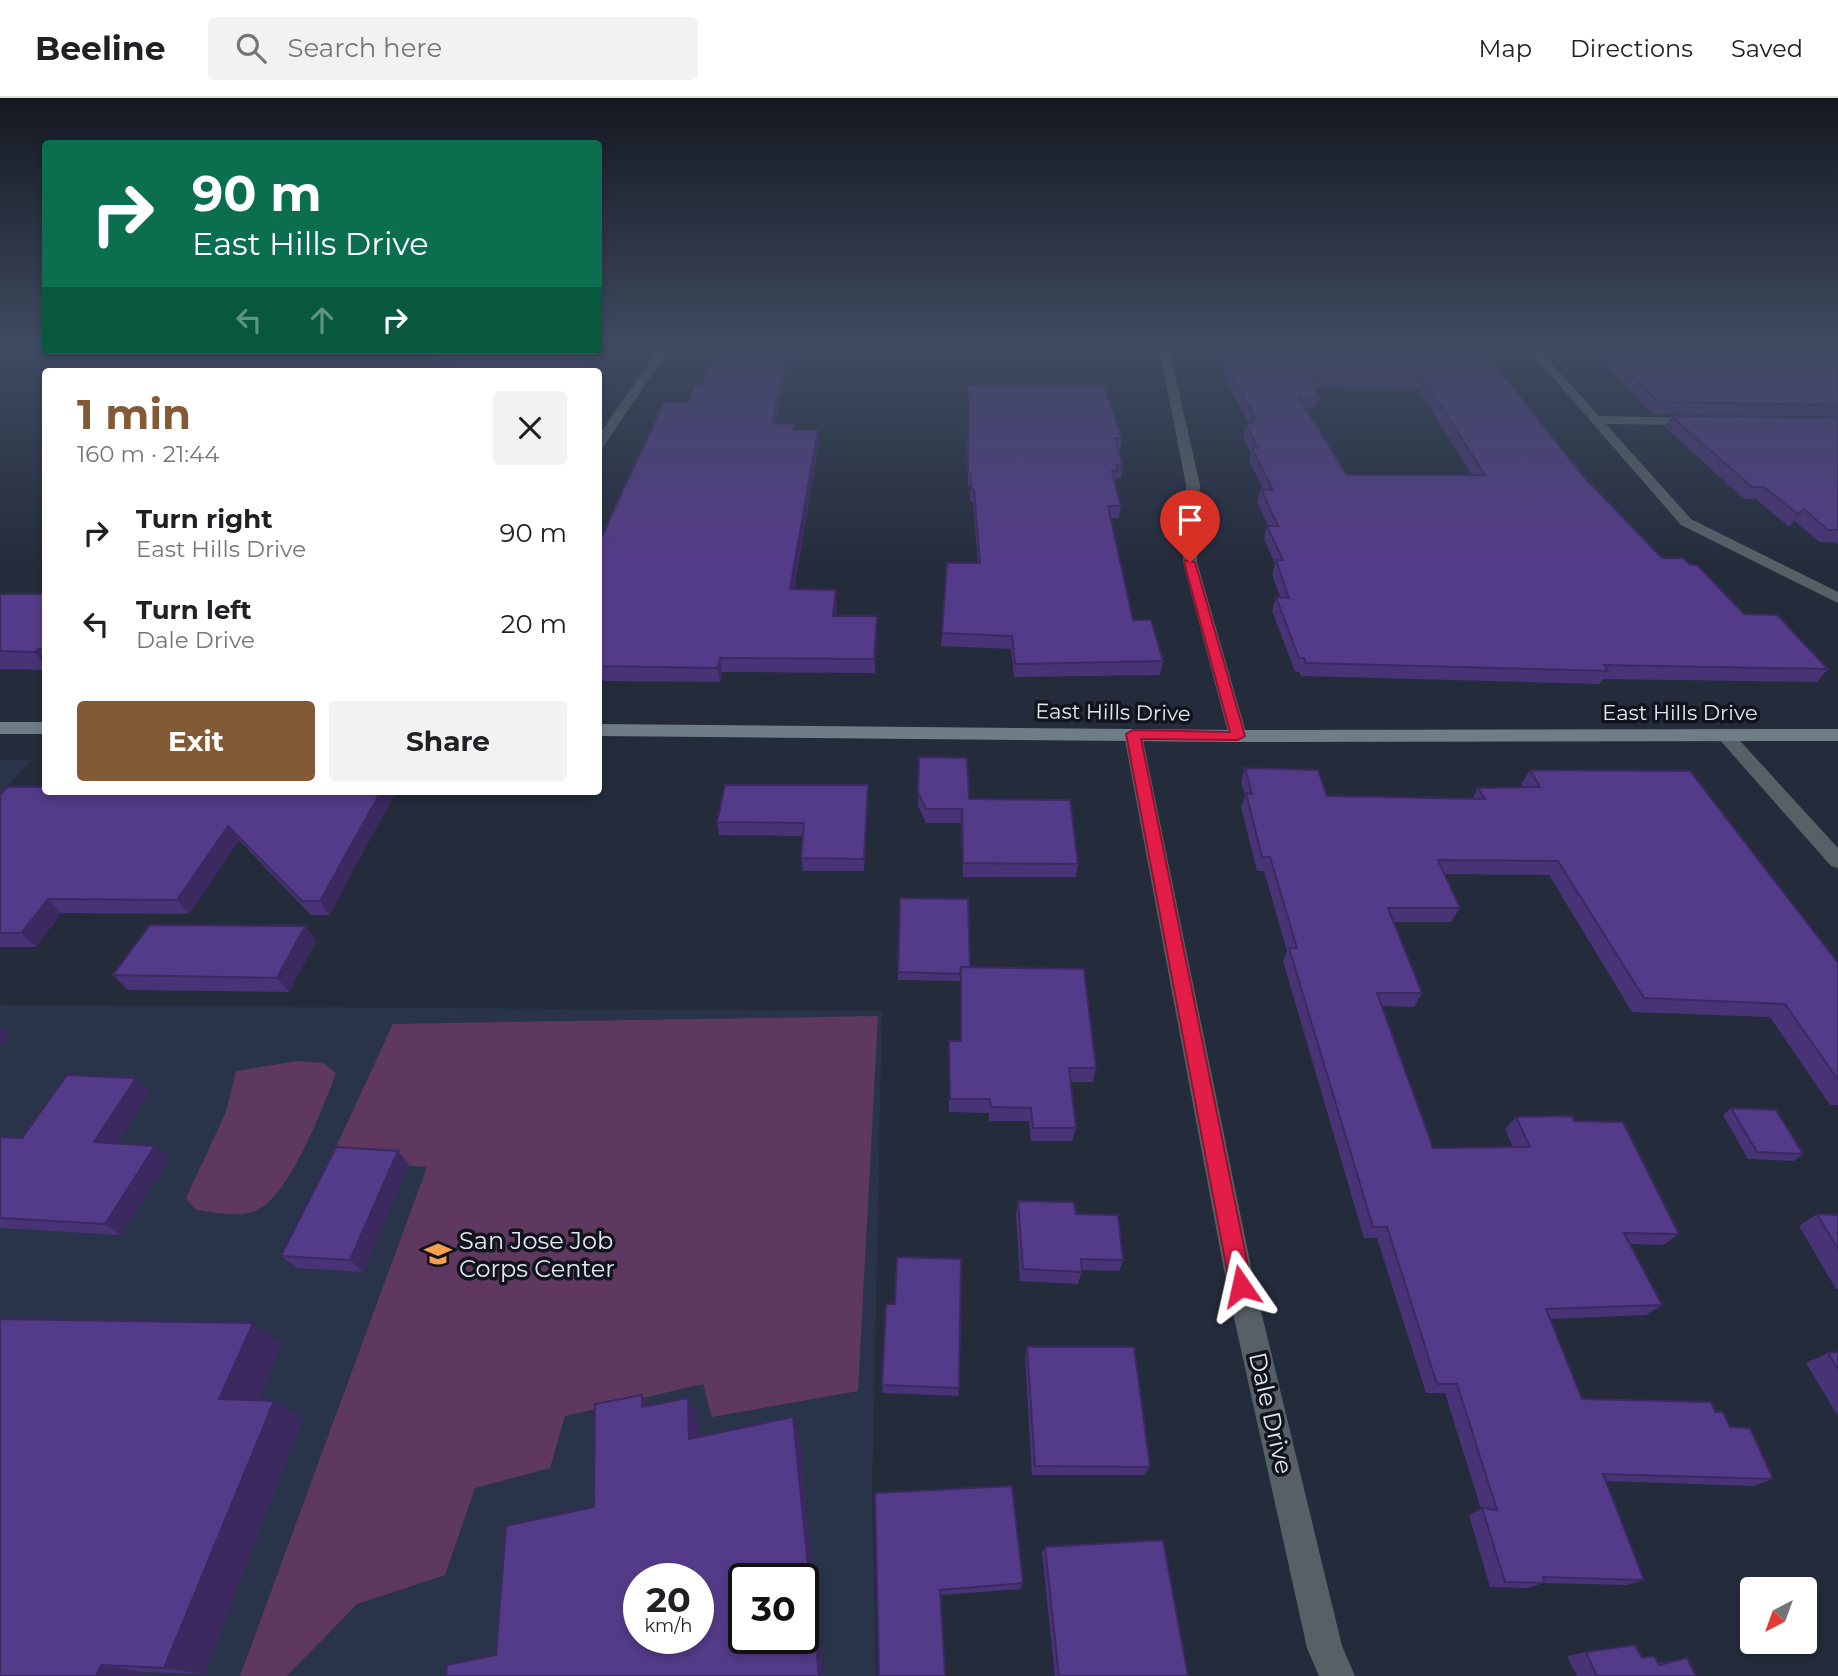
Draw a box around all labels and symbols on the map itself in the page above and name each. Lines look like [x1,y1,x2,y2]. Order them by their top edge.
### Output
pin [1160,490,1220,562]
street label: East Hills Drive [1035,698,1191,726]
street label: East Hills Drive [1602,700,1758,725]
place label: San Jose Job Corps Center [459,1226,615,1283]
school or university icon: San Jose Job Corps Center [423,1239,453,1269]
position arrow [1204,1249,1278,1323]
street label: Dale Drive [1243,1349,1299,1477]
speed limit sign: 30 [728,1563,819,1654]
north arrow [1740,1577,1816,1654]

